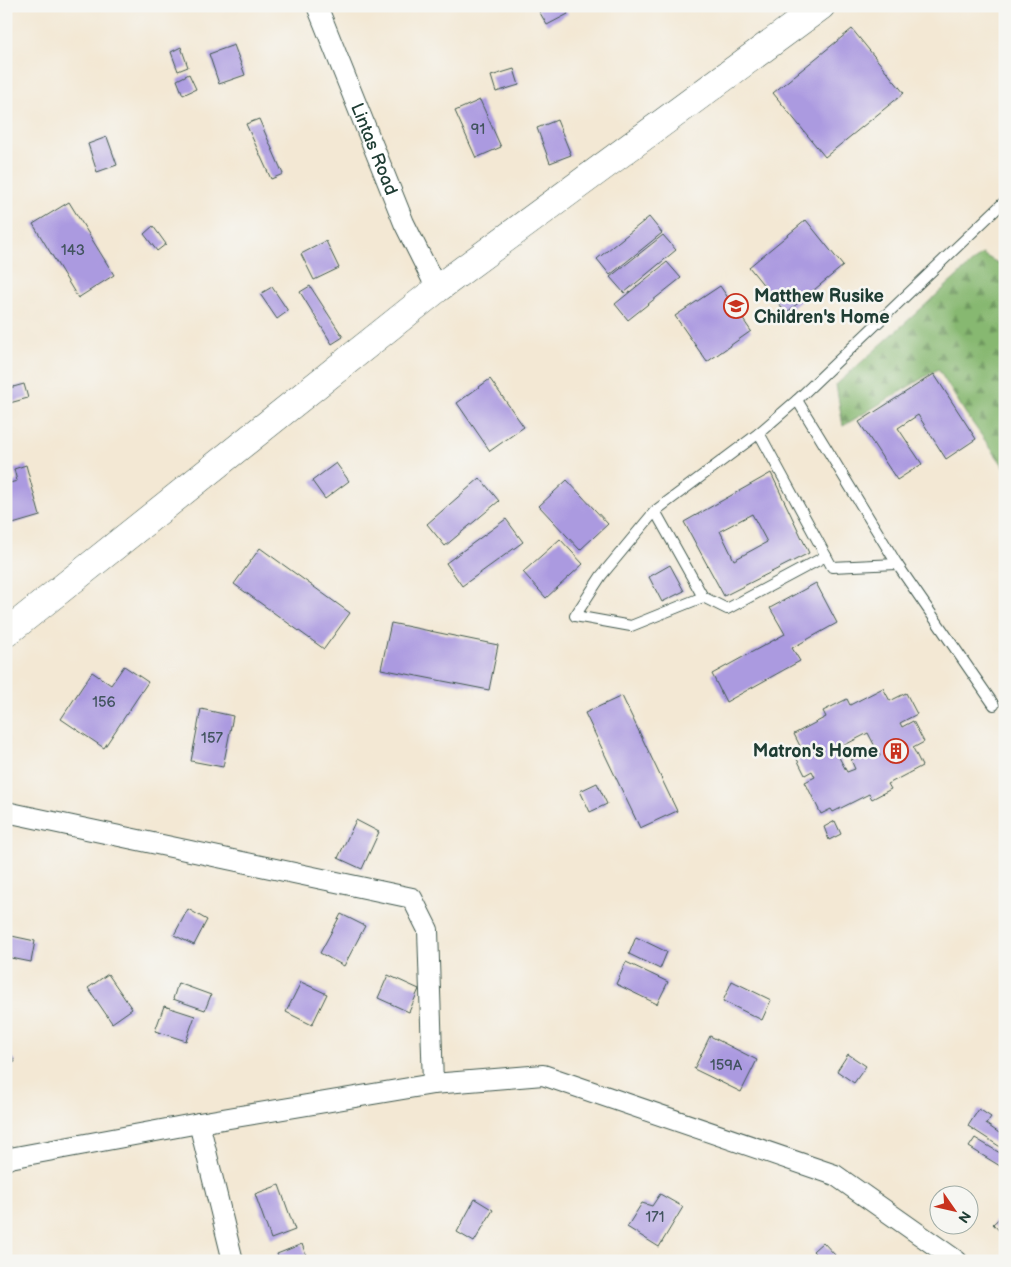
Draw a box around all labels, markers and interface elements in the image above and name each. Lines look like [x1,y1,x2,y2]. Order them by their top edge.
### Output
street label: Lintas Road [346,100,402,198]
house number: 91 [471,120,485,139]
house number: 143 [61,241,85,260]
place label: Matthew Rusike Children's Home [754,286,890,328]
school or university icon: Matthew Rusike Children's Home [723,293,749,319]
house number: 156 [92,693,116,712]
house number: 157 [201,729,224,748]
building icon: Matron's Home [883,738,909,764]
place label: Matron's Home [753,741,878,762]
house number: 159A [710,1056,743,1075]
north arrow [928,1184,978,1234]
house number: 171 [646,1208,664,1227]
text: N [954,1208,974,1226]

